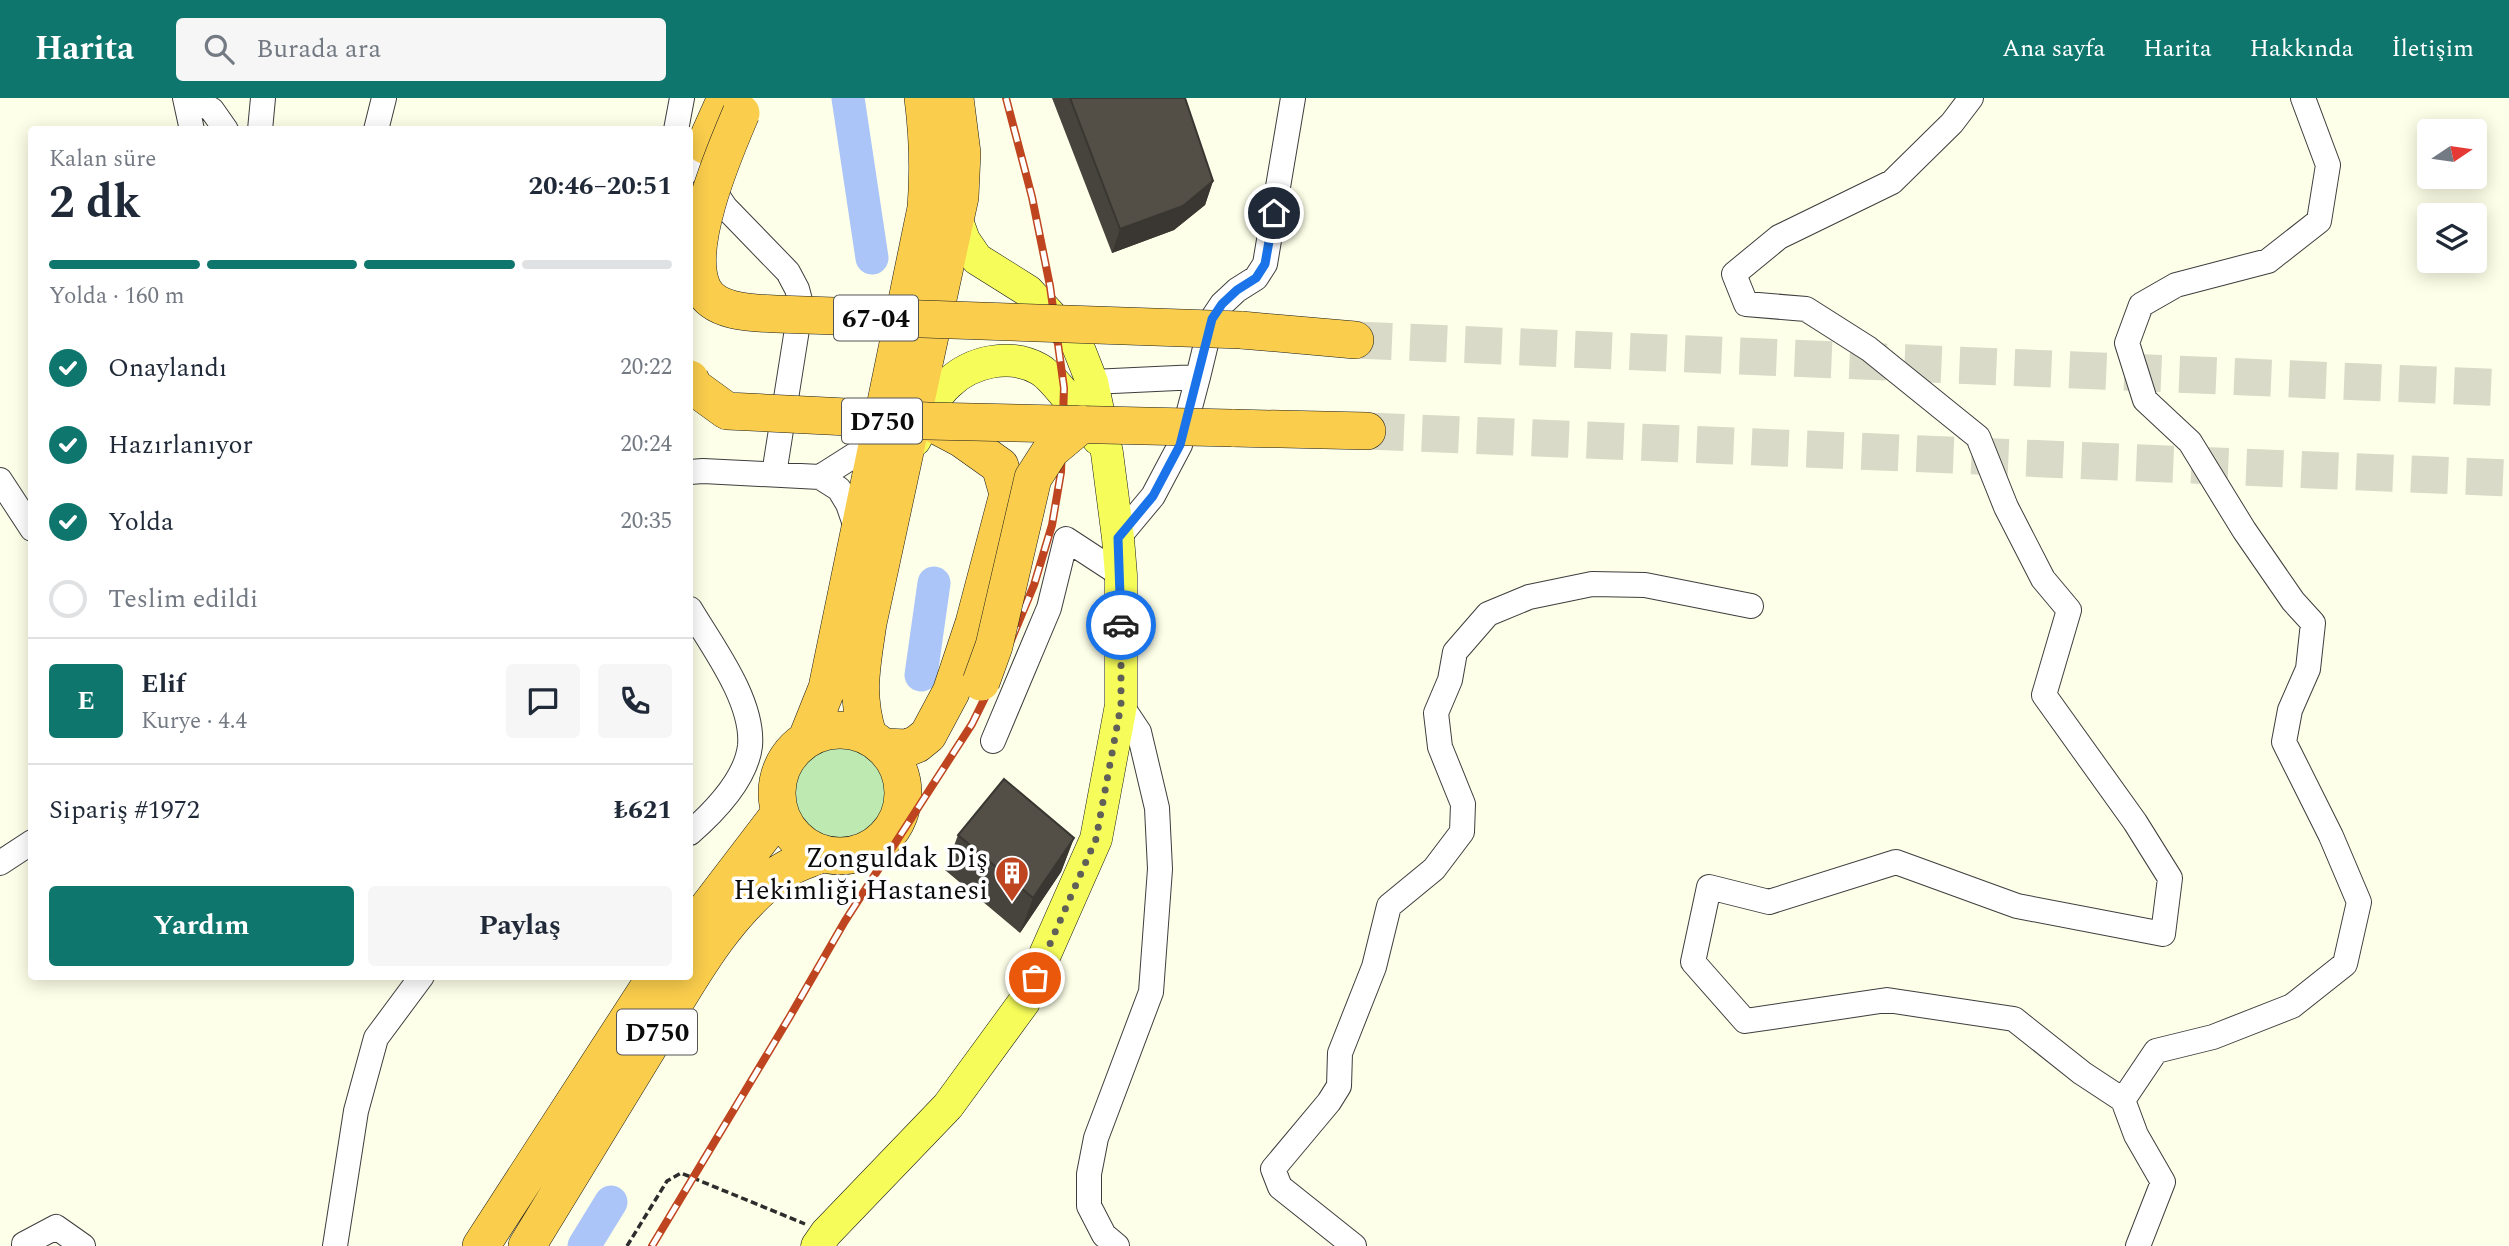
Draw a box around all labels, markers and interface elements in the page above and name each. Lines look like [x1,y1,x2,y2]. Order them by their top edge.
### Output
search box [176,18,666,81]
text: Harita [35,24,134,74]
text: Burada ara [256,29,381,69]
icon: search [200,30,238,68]
text: Ana sayfa [2002,31,2105,67]
text: Harita [2143,31,2212,67]
text: Hakkında [2250,31,2353,67]
text: İletişim [2391,31,2474,67]
north arrow [2417,119,2487,189]
map controls [2417,119,2487,273]
text: Kalan süre [49,142,156,177]
text: 20:46–20:51 [528,166,672,206]
text: 2 dk [49,168,141,238]
pin [1244,183,1304,243]
icon: home [1255,194,1293,232]
button: layers [2417,203,2487,273]
text: Yolda · 160 m [49,279,184,314]
road number: 67-04 [834,295,918,340]
text: Onaylandı [108,348,227,388]
icon: check [49,349,87,387]
text: 20:22 [620,350,672,385]
road number: D750 [842,398,922,444]
text: Hazırlanıyor [108,425,253,465]
icon: check [49,426,87,464]
text: 20:24 [620,427,672,462]
text: Yolda [108,502,174,542]
icon: check [49,503,87,541]
text: 20:35 [620,504,672,539]
text: Teslim edildi [108,579,258,619]
courier [1086,590,1156,660]
icon: car [1102,606,1140,644]
text: Elif [141,664,186,704]
button: chat [506,664,580,738]
button: phone [598,664,672,738]
text: E [77,681,95,721]
text: Kurye · 4.4 [141,704,247,739]
text: Sipariş #1972 [49,790,200,830]
text: ₺621 [614,790,672,830]
place label: Zonguldak Diş Hekimliği Hastanesi [733,837,988,912]
building icon: Zonguldak Diş Hekimliği Hastanesi [993,854,1031,903]
button: Yardım [49,886,354,966]
button: Paylaş [368,886,672,966]
pin [1005,948,1065,1008]
icon: bag [1016,959,1054,997]
road number: D750 [617,1009,697,1054]

